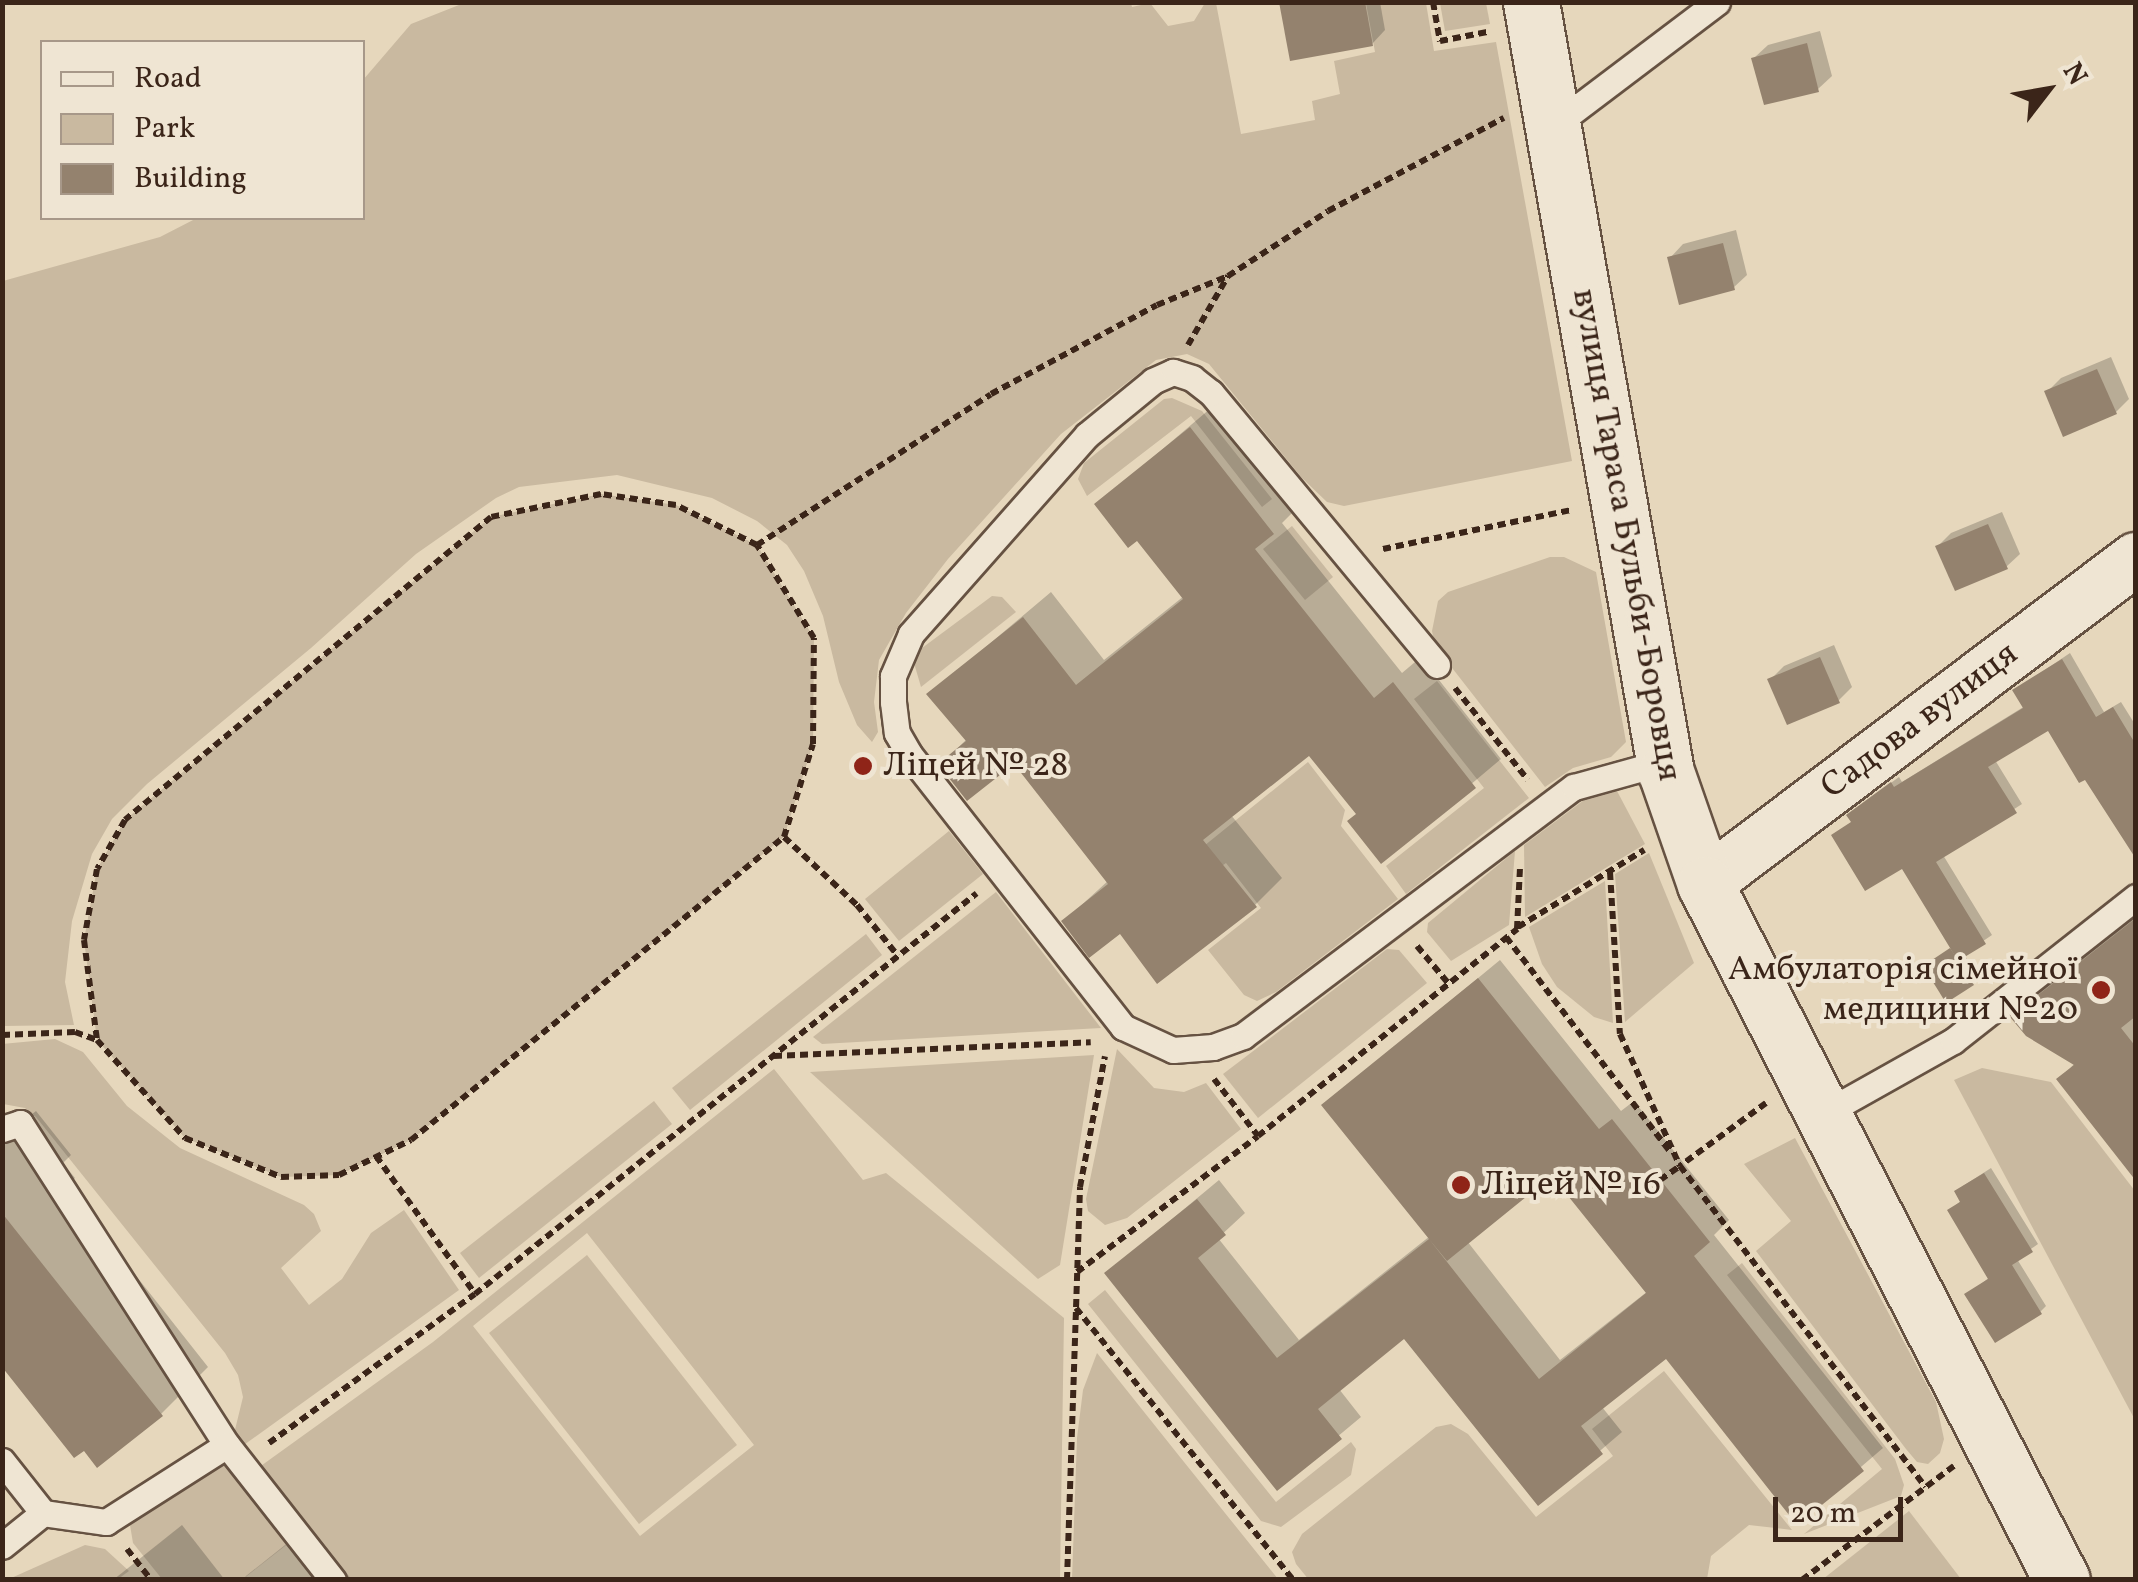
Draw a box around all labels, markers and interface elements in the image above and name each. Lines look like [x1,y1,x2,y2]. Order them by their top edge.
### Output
legend [40,40,365,220]
north arrow [1998,40,2098,140]
text: N [2052,56,2096,93]
text: Road [134,58,202,100]
text: Park [134,108,195,150]
text: Building [134,158,247,200]
street label: вулиця Тараса Бульби-Боровця [1562,285,1690,785]
street label: Садова вулиця [1813,633,2027,809]
place label: Ліцей № 28 [883,745,1068,787]
marker: Ліцей № 28 [852,755,874,777]
place label: Амбулаторія сімейної медицини №20 [1728,949,2078,1031]
marker: Амбулаторія сімейної медицини №20 [2088,977,2114,1003]
place label: Ліцей № 16 [1481,1164,1661,1206]
marker: Ліцей № 16 [1450,1174,1472,1196]
scale bar [1778,1477,1908,1539]
text: 20 m [1790,1493,1856,1535]

